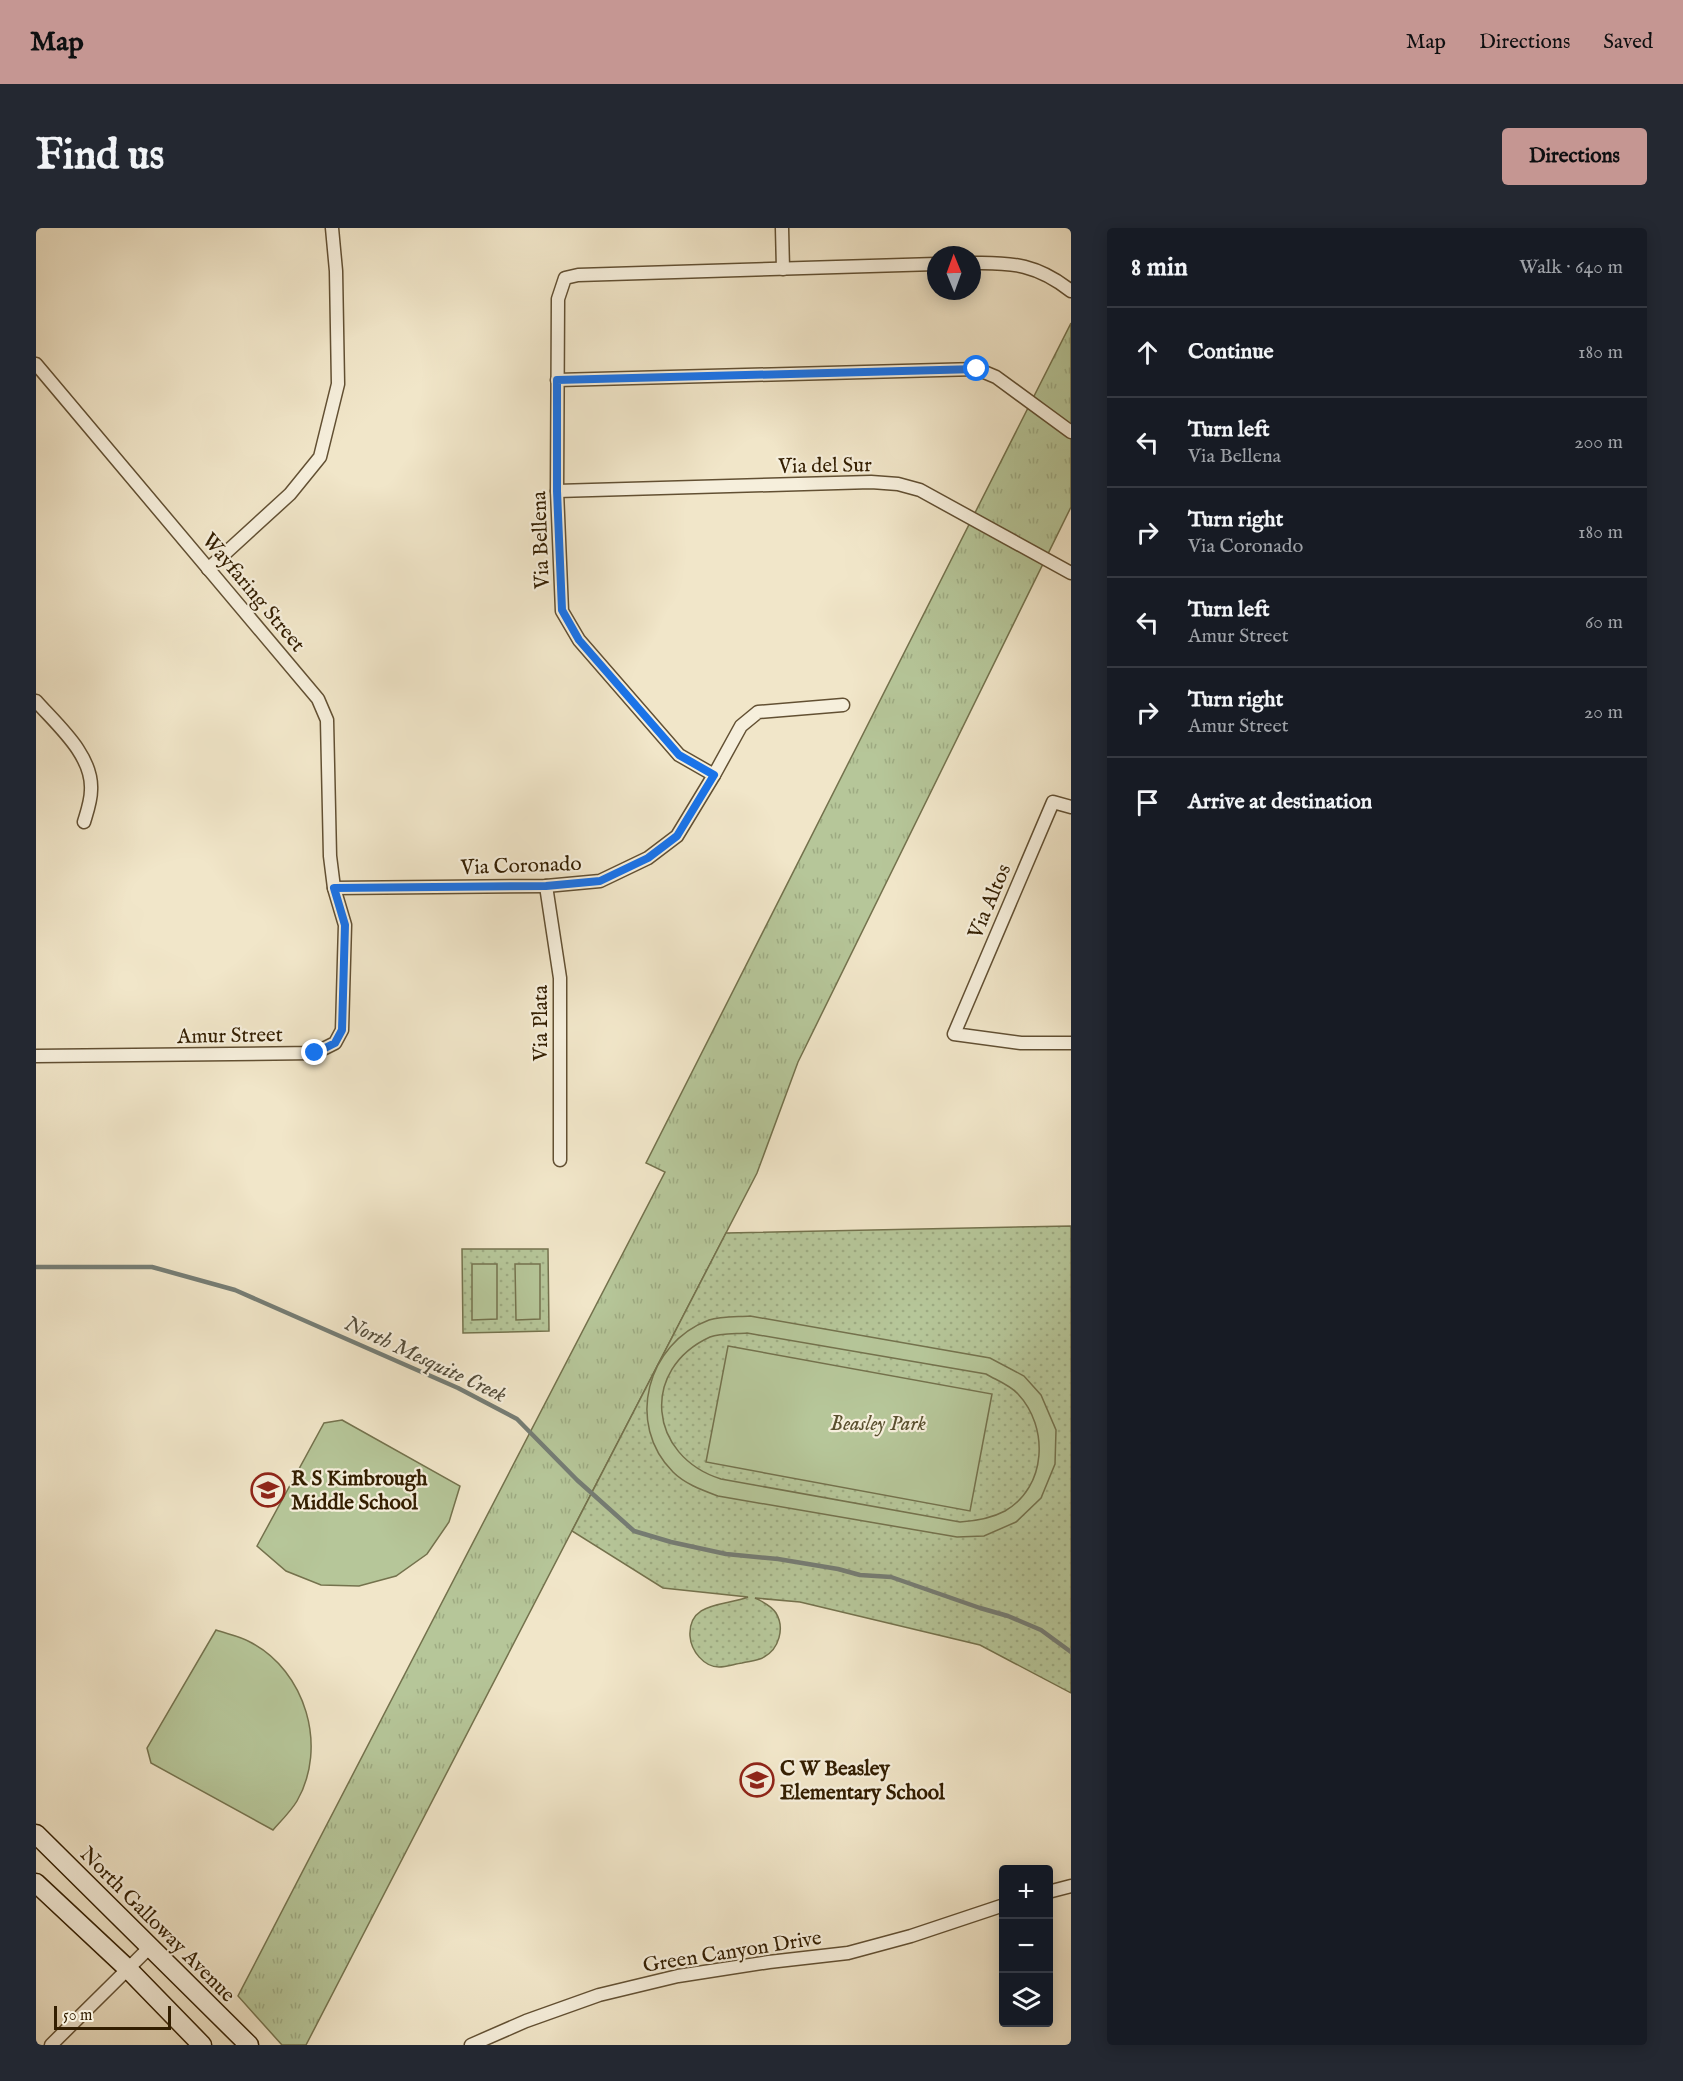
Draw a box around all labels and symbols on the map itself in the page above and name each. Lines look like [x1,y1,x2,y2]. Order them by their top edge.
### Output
north arrow [927,246,981,300]
route start [963,355,989,381]
street label: Via del Sur [777,452,872,481]
street label: Via Bellena [526,490,557,590]
street label: Wayfaring Street [195,528,311,658]
street label: Via Coronado [459,851,582,882]
street label: Via Altos [962,860,1018,944]
street label: Via Plata [528,984,555,1062]
street label: Amur Street [176,1022,283,1051]
route end [301,1039,327,1065]
water label: North Mesquite Creek [339,1310,511,1410]
park label: Beasley Park [830,1411,926,1438]
place label: R S Kimbrough Middle School [291,1466,428,1517]
school or university icon: R S Kimbrough Middle School [250,1472,286,1508]
place label: C W Beasley Elementary School [780,1756,946,1807]
school or university icon: C W Beasley Elementary School [739,1762,775,1798]
street label: North Galloway Avenue [73,1841,241,2009]
street label: Green Canyon Drive [641,1925,824,1980]
scale bar [54,2003,171,2030]

